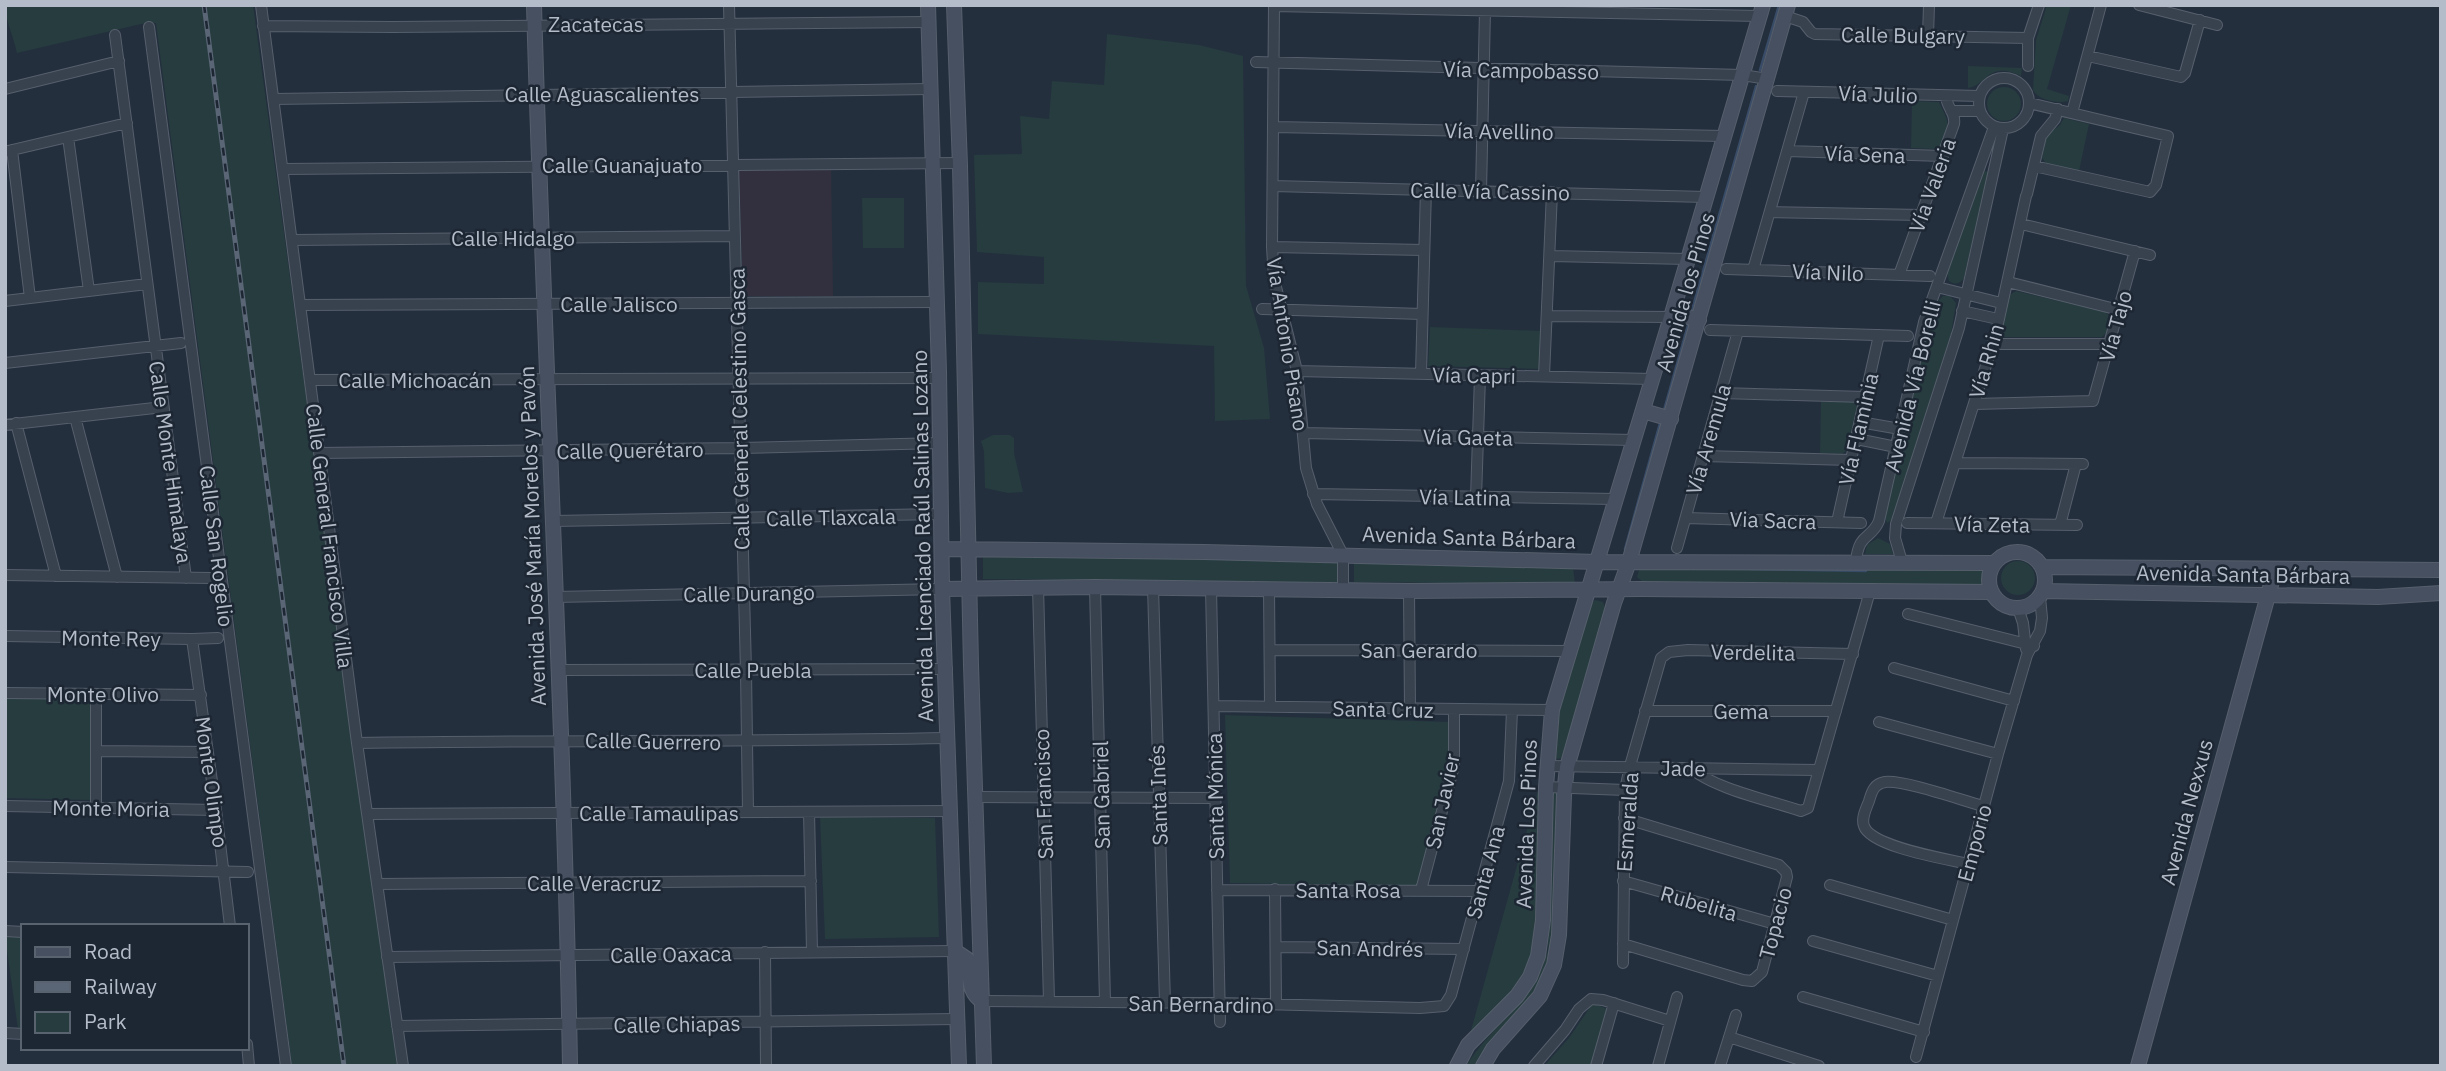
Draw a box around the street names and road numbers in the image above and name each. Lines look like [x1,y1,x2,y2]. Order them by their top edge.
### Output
street label: Zacatecas [548,10,644,38]
street label: Calle Bulgary [1841,20,1966,50]
street label: Vía Campobasso [1443,55,1599,85]
street label: Vía Julio [1838,79,1918,109]
street label: Calle Aguascalientes [504,80,700,108]
street label: Vía Avellino [1444,116,1554,146]
street label: Vía Valeria [1902,134,1962,236]
street label: Vía Sena [1824,139,1906,169]
street label: Calle Guanajuato [542,151,702,179]
street label: Calle Vía Cassino [1410,176,1570,206]
street label: Avenida los Pinos [1649,209,1721,375]
street label: Calle Hidalgo [451,224,575,252]
street label: Vía Antonio Pisano [1260,255,1316,433]
street label: Vía Nilo [1792,257,1864,287]
street label: Calle General Celestino Gasca [723,268,755,550]
street label: Vía Tajo [2092,287,2138,365]
street label: Calle Jalisco [560,290,678,318]
street label: Avenida Vía Borelli [1877,297,1947,475]
street label: Vía Rhin [1962,320,2010,402]
street label: Avenida Licenciado Raúl Salinas Lozano [905,350,939,722]
street label: Calle Monte Himalaya [143,359,199,565]
street label: Vía Capri [1432,360,1516,390]
street label: Avenida José María Morelos y Pavón [512,365,552,707]
street label: Calle Michoacán [338,366,492,394]
street label: Vía Flaminia [1831,370,1885,488]
street label: Vía Aremula [1679,380,1737,498]
street label: Calle General Francisco Villa [300,402,360,670]
street label: Vía Gaeta [1423,422,1513,452]
street label: Calle Querétaro [556,435,704,465]
street label: Calle San Rogelio [193,464,241,628]
street label: Vía Latina [1419,482,1511,512]
street label: Calle Tlaxcala [766,502,896,532]
street label: Via Sacra [1729,504,1817,536]
street label: Vía Zeta [1954,509,2030,539]
street label: Avenida Santa Bárbara [1362,519,1576,555]
street label: Avenida Santa Bárbara [2136,558,2350,590]
street label: Calle Durango [683,578,815,608]
street label: Monte Rey [61,623,162,653]
street label: San Gerardo [1361,636,1477,664]
street label: Verdelita [1710,637,1796,667]
street label: Calle Puebla [694,656,812,684]
street label: Monte Olivo [47,680,159,708]
street label: Santa Cruz [1332,694,1434,724]
street label: Gema [1713,697,1769,725]
street label: Monte Olimpo [189,714,235,850]
street label: Calle Guerrero [585,726,721,756]
street label: San Francisco [1027,728,1059,860]
street label: Santa Mónica [1200,732,1230,860]
street label: Avenida Nexxus [2153,736,2219,888]
street label: Avenida Los Pinos [1509,739,1543,909]
street label: San Gabriel [1086,740,1116,849]
street label: Santa Inés [1142,744,1174,846]
street label: San Javier [1418,750,1466,851]
street label: Jade [1660,754,1706,782]
street label: Esmeralda [1610,771,1644,873]
street label: Monte Moria [52,793,170,823]
street label: Calle Tamaulipas [579,799,739,827]
street label: Emporio [1950,801,1998,885]
street label: Santa Ana [1459,822,1511,922]
street label: Calle Veracruz [527,869,662,897]
street label: Santa Rosa [1295,876,1401,904]
street label: Rubelita [1657,879,1741,927]
street label: Topacio [1752,884,1798,962]
street label: San Andrés [1316,933,1424,963]
street label: Calle Oaxaca [610,939,732,969]
street label: San Bernardino [1128,989,1274,1019]
street label: Calle Chiapas [613,1009,741,1039]

